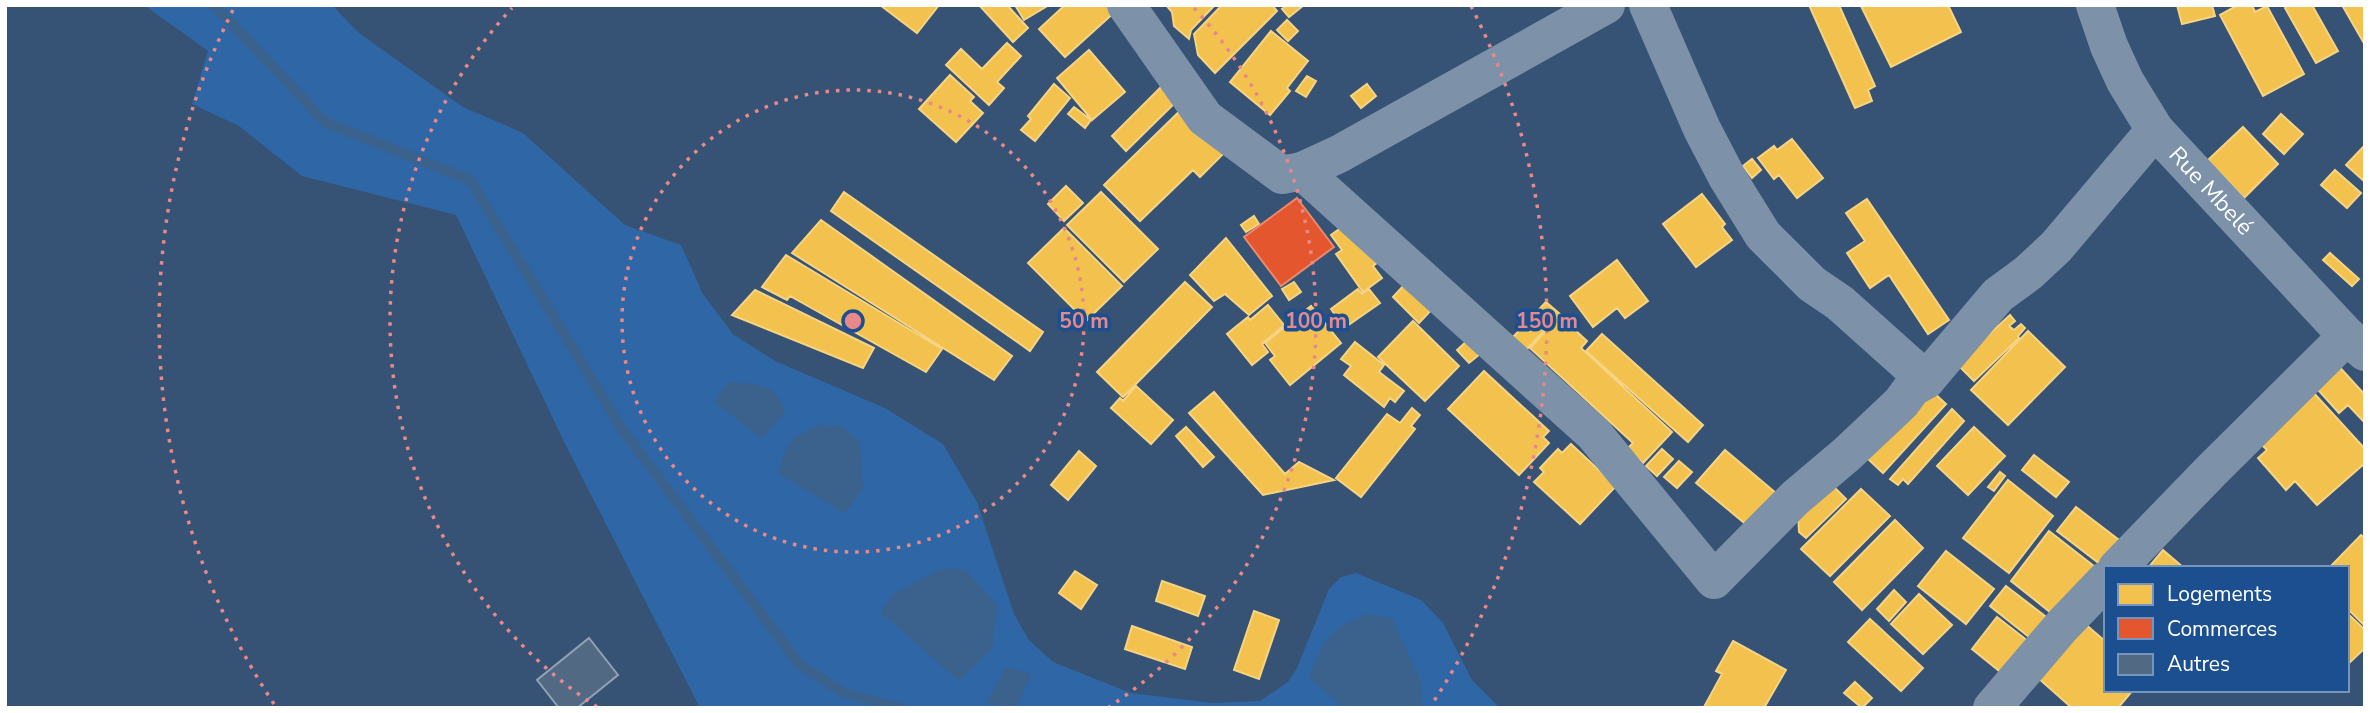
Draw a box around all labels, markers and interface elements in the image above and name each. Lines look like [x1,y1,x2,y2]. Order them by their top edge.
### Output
street label: Rue Mbelé [2162,140,2260,242]
text: 50 m [1059,307,1109,335]
text: 100 m [1285,307,1347,335]
text: 150 m [1516,307,1578,335]
centre of rings [841,309,865,333]
legend [2104,566,2349,692]
text: Logements [2167,580,2272,608]
text: Commerces [2167,615,2277,643]
text: Autres [2167,650,2230,678]

